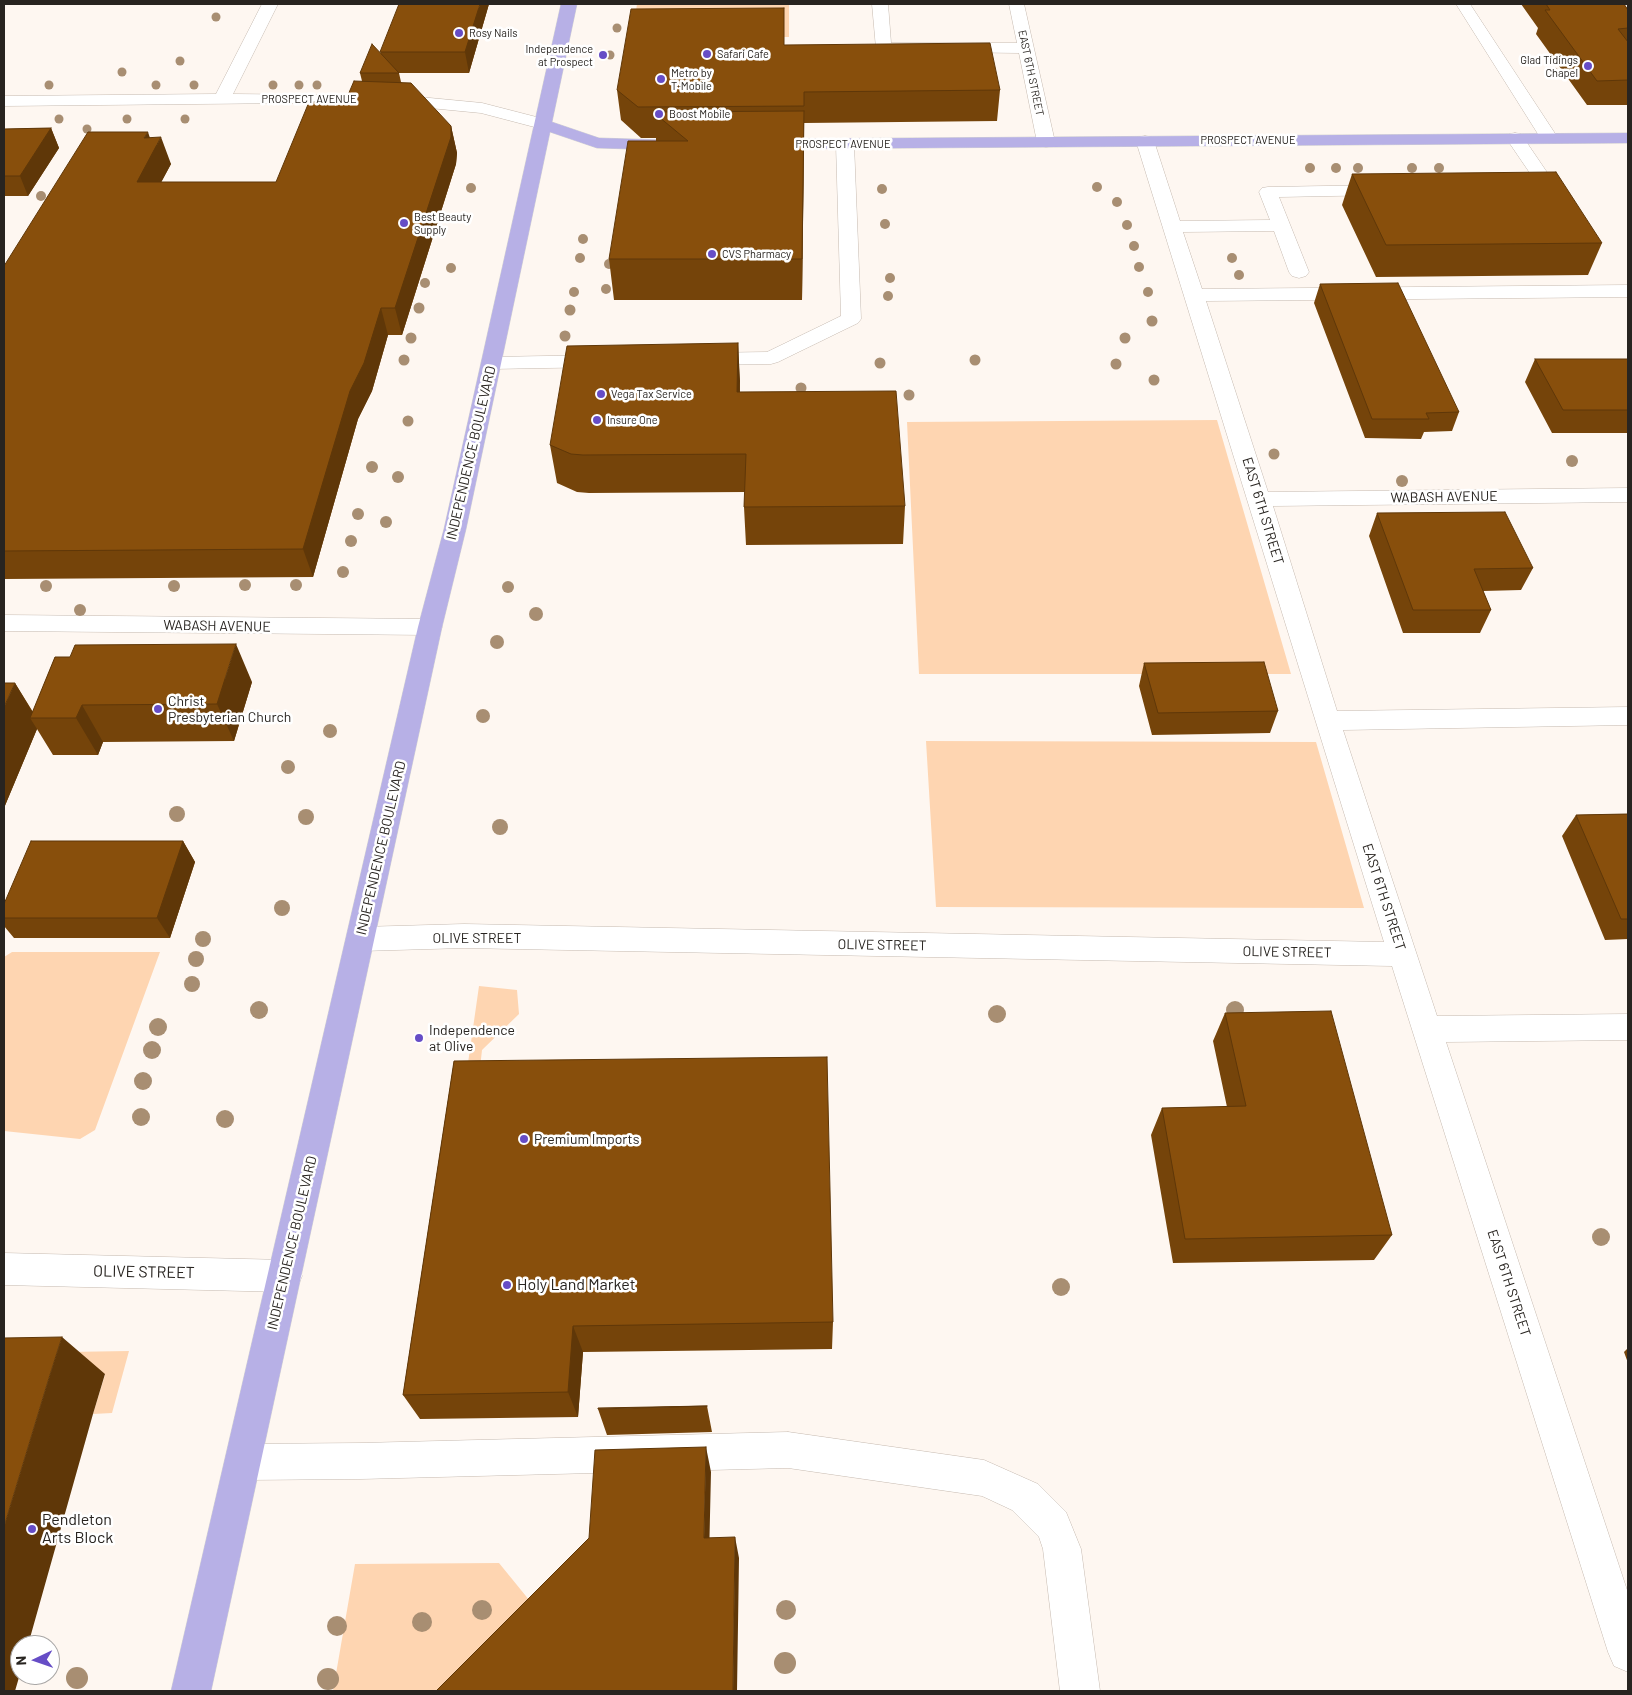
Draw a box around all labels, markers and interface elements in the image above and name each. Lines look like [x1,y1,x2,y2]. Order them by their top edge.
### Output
place label: Rosy Nails [469,26,518,40]
marker: Rosy Nails [453,27,465,39]
street label: EAST 6TH STREET [1015,29,1047,117]
place label: Independence at Prospect [525,42,593,68]
place label: Safari Cafe [717,47,769,61]
marker: Safari Cafe [701,48,713,60]
marker: Independence at Prospect [597,49,609,61]
place label: Glad Tidings Chapel [1520,53,1578,79]
marker: Glad Tidings Chapel [1582,60,1594,72]
place label: Metro by T-Mobile [671,66,712,92]
marker: Metro by T-Mobile [655,73,667,85]
street label: PROSPECT AVENUE [261,92,357,106]
place label: Boost Mobile [669,107,730,121]
marker: Boost Mobile [653,108,665,120]
street label: PROSPECT AVENUE [1200,133,1296,147]
street label: PROSPECT AVENUE [795,137,891,151]
place label: Best Beauty Supply [414,210,471,236]
marker: Best Beauty Supply [398,217,410,229]
place label: CVS Pharmacy [722,247,791,261]
marker: CVS Pharmacy [706,248,718,260]
street label: INDEPENDENCE BOULEVARD [443,364,499,542]
place label: Vega Tax Service [611,387,692,401]
marker: Vega Tax Service [595,388,607,400]
place label: Insure One [607,413,658,427]
marker: Insure One [591,414,603,426]
street label: EAST 6TH STREET [1239,455,1287,567]
street label: WABASH AVENUE [1390,488,1498,506]
street label: WABASH AVENUE [163,617,271,635]
place label: Christ Presbyterian Church [168,693,291,726]
marker: Christ Presbyterian Church [152,703,164,715]
street label: INDEPENDENCE BOULEVARD [353,759,409,937]
street label: EAST 6TH STREET [1359,841,1409,953]
street label: OLIVE STREET [433,930,521,946]
street label: OLIVE STREET [837,936,927,954]
street label: OLIVE STREET [1242,943,1332,961]
place label: Independence at Olive [429,1022,515,1054]
marker: Independence at Olive [413,1032,425,1044]
place label: Premium Imports [534,1131,639,1147]
marker: Premium Imports [518,1133,530,1145]
street label: INDEPENDENCE BOULEVARD [264,1154,320,1332]
street label: EAST 6TH STREET [1484,1227,1534,1339]
street label: OLIVE STREET [93,1262,195,1282]
place label: Holy Land Market [517,1275,636,1295]
marker: Holy Land Market [501,1279,513,1291]
place label: Pendleton Arts Block [42,1510,113,1548]
marker: Pendleton Arts Block [26,1523,38,1535]
north arrow [10,1635,60,1685]
text: N [12,1656,29,1666]

